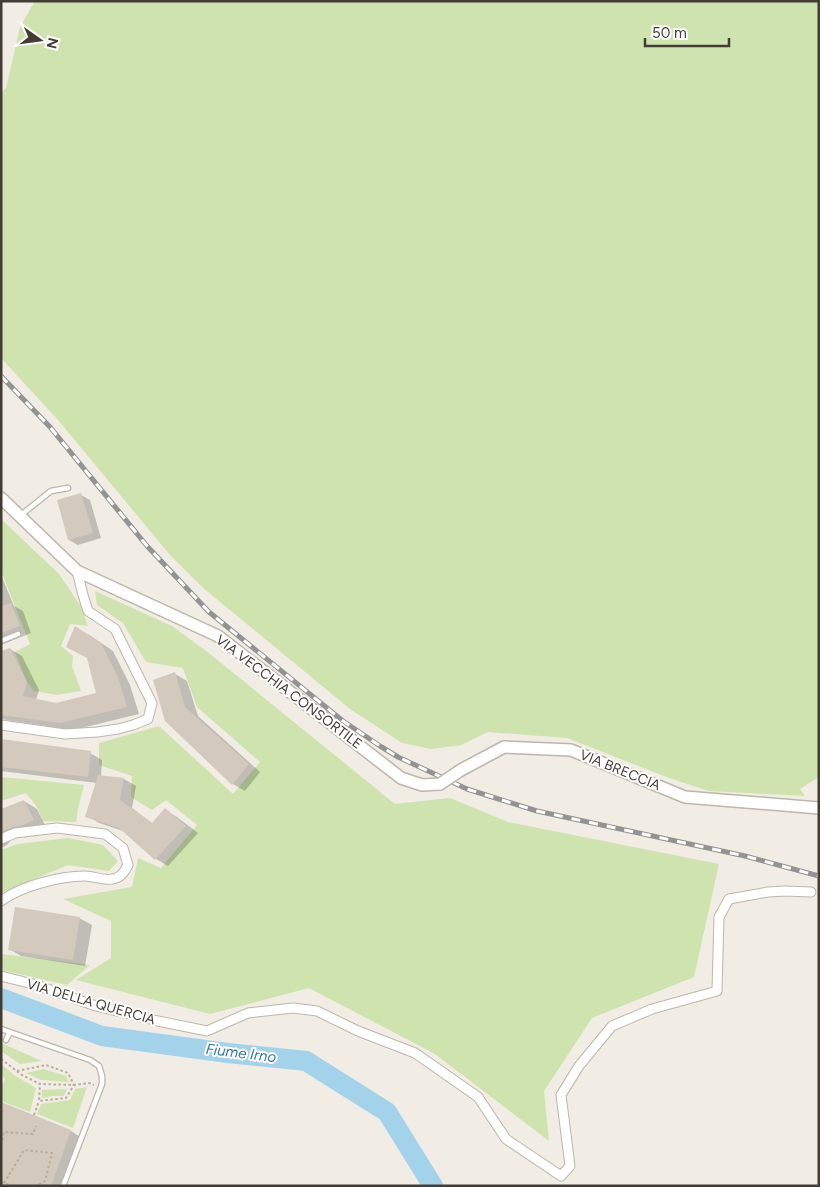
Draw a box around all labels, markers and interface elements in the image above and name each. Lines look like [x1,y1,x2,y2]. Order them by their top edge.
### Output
north arrow [15,15,65,65]
scale bar [645,15,729,47]
text: 50 m [652,24,687,42]
text: N [43,36,62,50]
street label: VIA VECCHIA CONSORTILE [212,631,366,753]
street label: VIA BRECCIA [577,746,663,794]
street label: VIA DELLA QUERCIA [25,975,158,1029]
water label: Fiume Irno [205,1040,278,1066]

